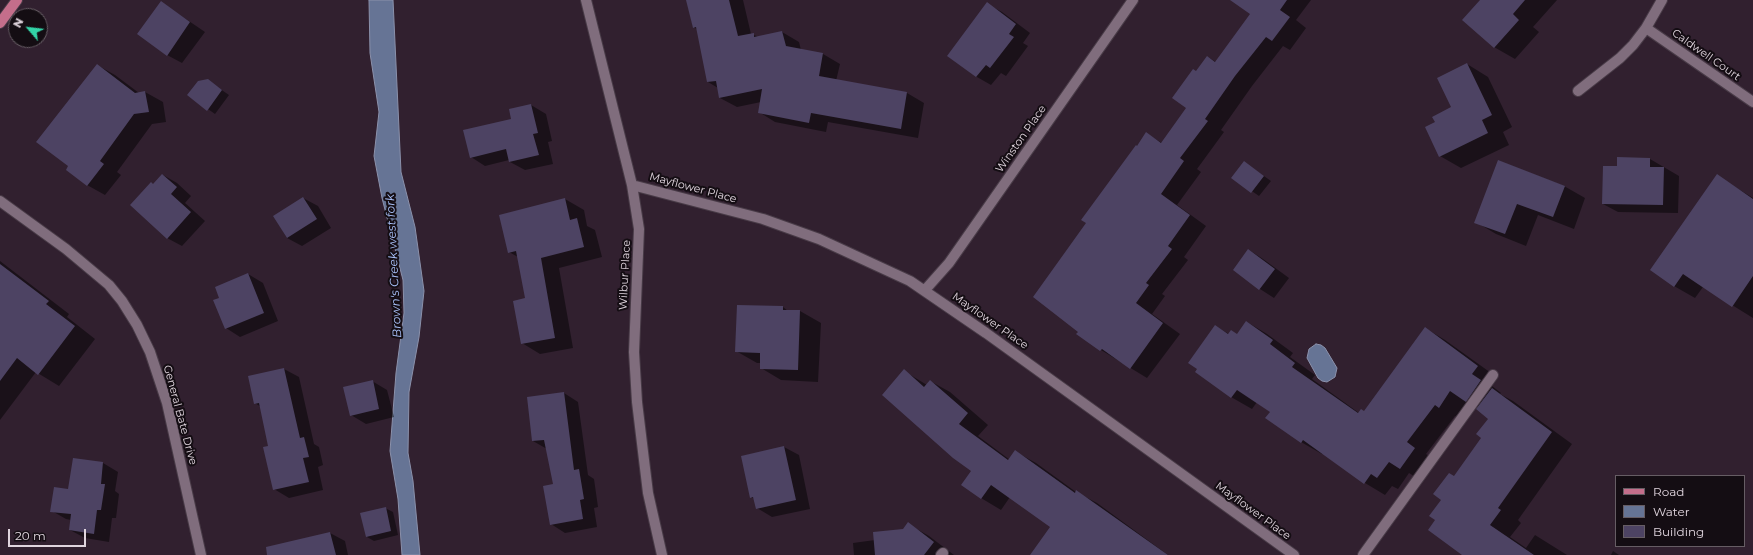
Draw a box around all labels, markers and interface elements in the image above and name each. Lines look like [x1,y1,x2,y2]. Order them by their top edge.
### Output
north arrow [8,8,48,48]
text: N [10,16,27,30]
street label: Caldwell Court [1669,27,1743,83]
street label: Winston Place [993,103,1049,175]
street label: Mayflower Place [648,170,738,206]
water label: Brown's Creek west fork [383,194,405,338]
street label: Wilbur Place [617,240,633,310]
street label: Mayflower Place [949,290,1031,352]
street label: General Bate Drive [160,364,200,466]
legend [1615,475,1745,547]
street label: Mayflower Place [1213,479,1293,543]
text: Road [1653,484,1684,499]
text: Water [1653,504,1689,519]
scale bar [10,521,88,547]
text: Building [1653,524,1704,539]
text: 20 m [15,528,46,543]

